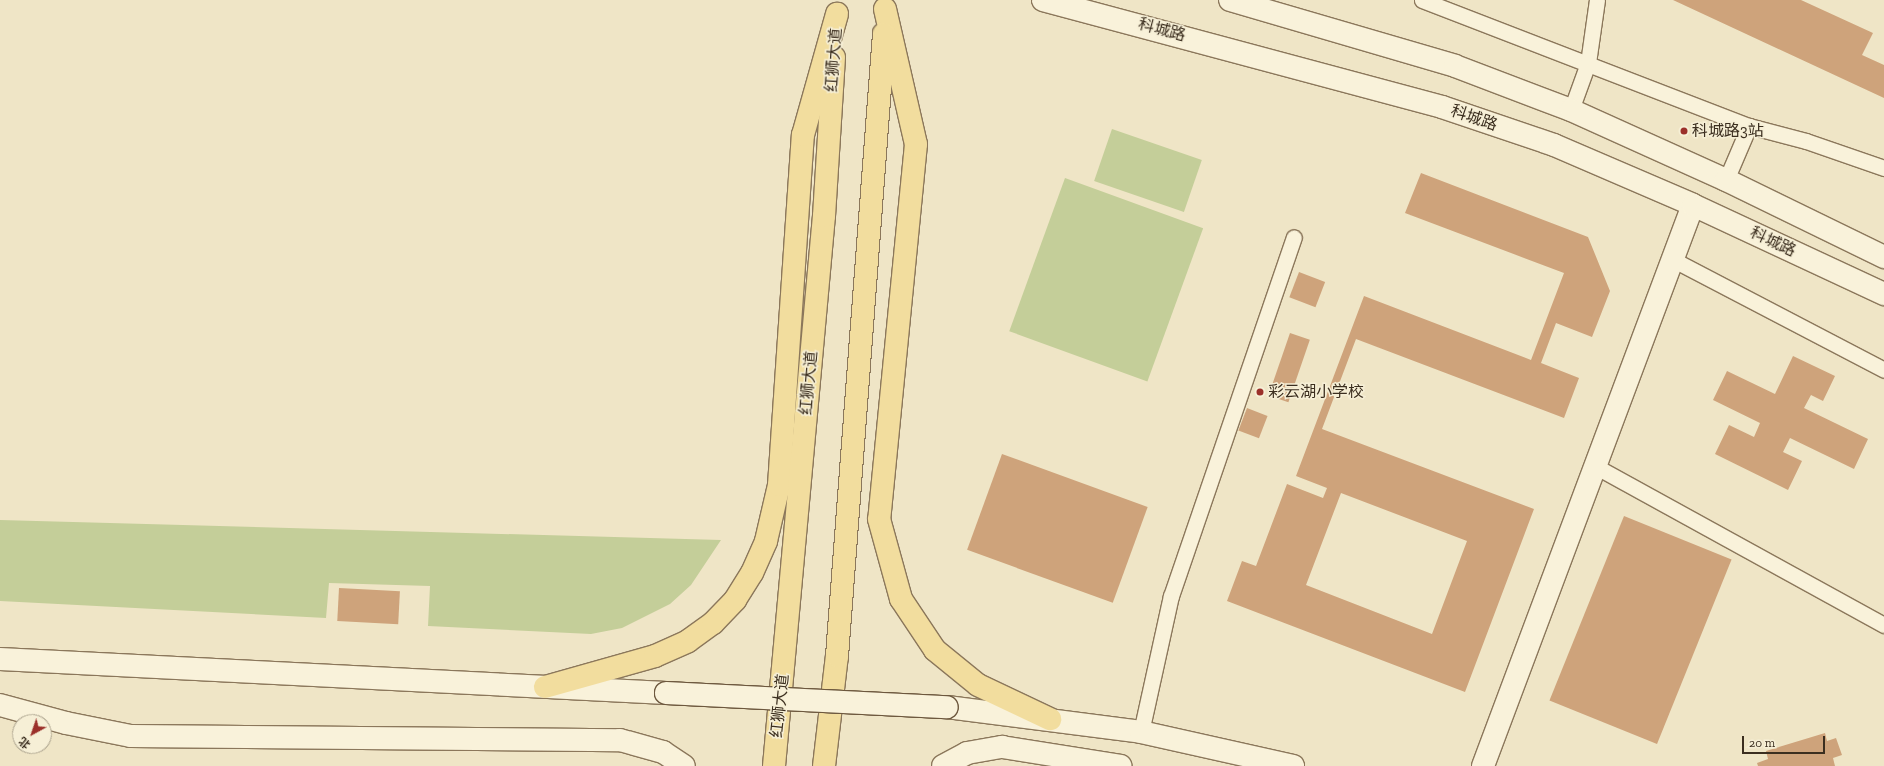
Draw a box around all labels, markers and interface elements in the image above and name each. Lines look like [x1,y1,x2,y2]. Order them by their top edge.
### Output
street label: 科城路 [1136,15,1188,45]
street label: 红狮大道 [822,27,846,93]
street label: 科城路 [1448,101,1500,135]
place label: 科城路3站 [1692,121,1764,141]
marker: 科城路3站 [1679,126,1689,136]
street label: 科城路 [1747,223,1799,261]
street label: 红狮大道 [797,350,821,416]
place label: 彩云湖小学校 [1268,382,1364,402]
marker: 彩云湖小学校 [1255,387,1265,397]
street label: 红狮大道 [767,673,793,739]
north arrow [12,714,52,754]
scale bar [1744,728,1827,754]
text: 北 [16,734,33,751]
text: 20 m [1749,736,1775,750]

